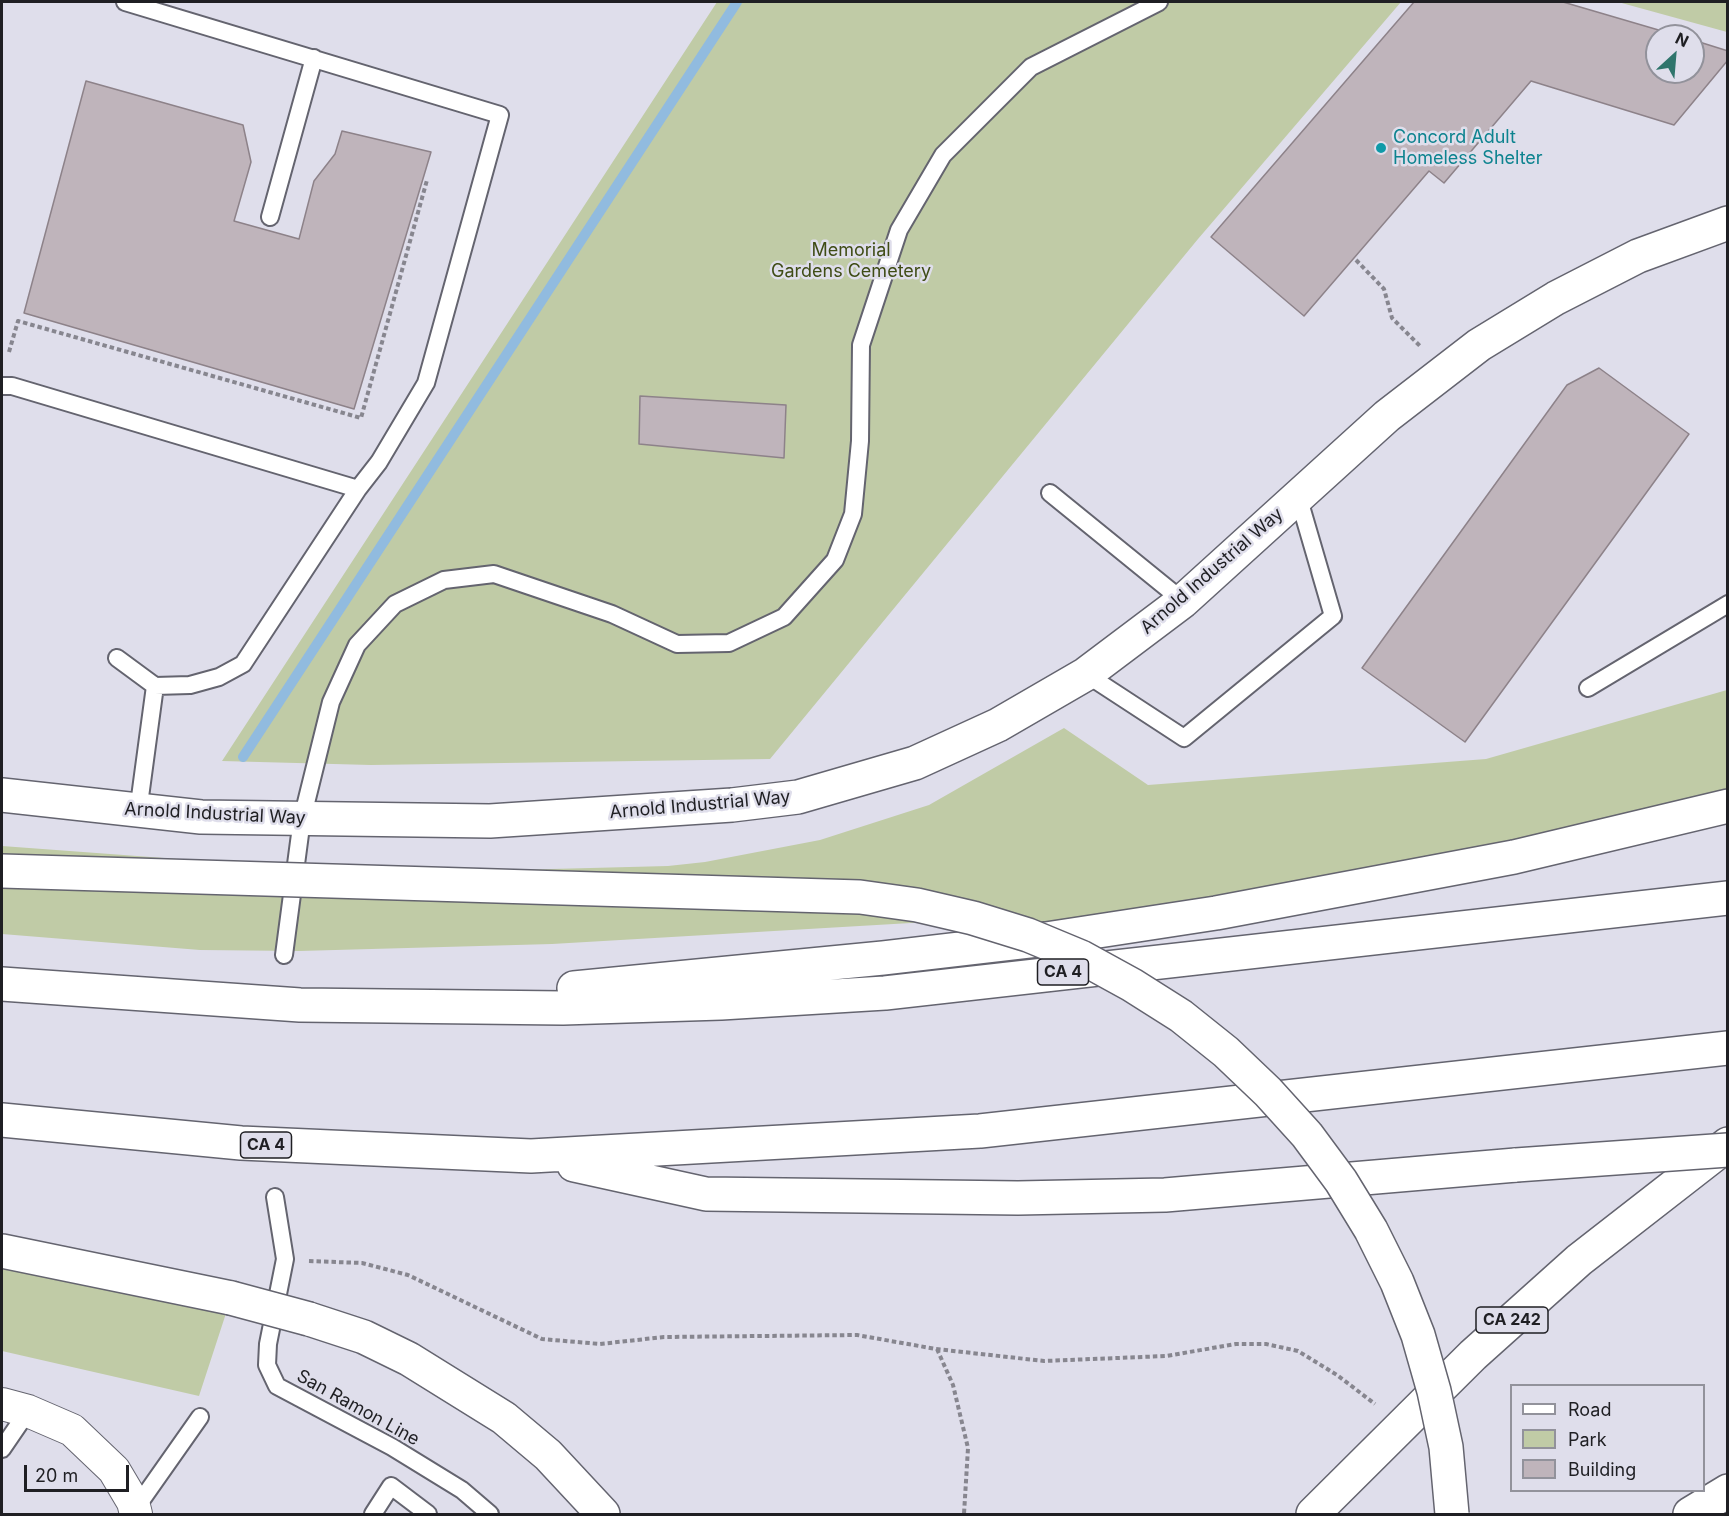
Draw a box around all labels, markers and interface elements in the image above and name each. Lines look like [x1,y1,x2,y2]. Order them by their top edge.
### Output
north arrow [1645,24,1705,84]
text: N [1672,28,1692,51]
place label: Concord Adult Homeless Shelter [1393,127,1543,170]
marker: Concord Adult Homeless Shelter [1374,141,1388,155]
park label: Memorial Gardens Cemetery [771,240,931,282]
street label: Arnold Industrial Way [1136,503,1288,639]
street label: Arnold Industrial Way [609,786,791,824]
street label: Arnold Industrial Way [124,798,306,830]
road number: CA 4 [1038,959,1088,985]
road number: CA 4 [240,1132,292,1158]
road number: CA 242 [1476,1307,1548,1333]
street label: San Ramon Line [293,1365,423,1451]
legend [1510,1384,1705,1492]
text: Road [1568,1399,1611,1420]
text: Park [1568,1429,1607,1450]
scale bar [27,1453,132,1491]
text: Building [1568,1459,1636,1480]
text: 20 m [35,1465,78,1486]

